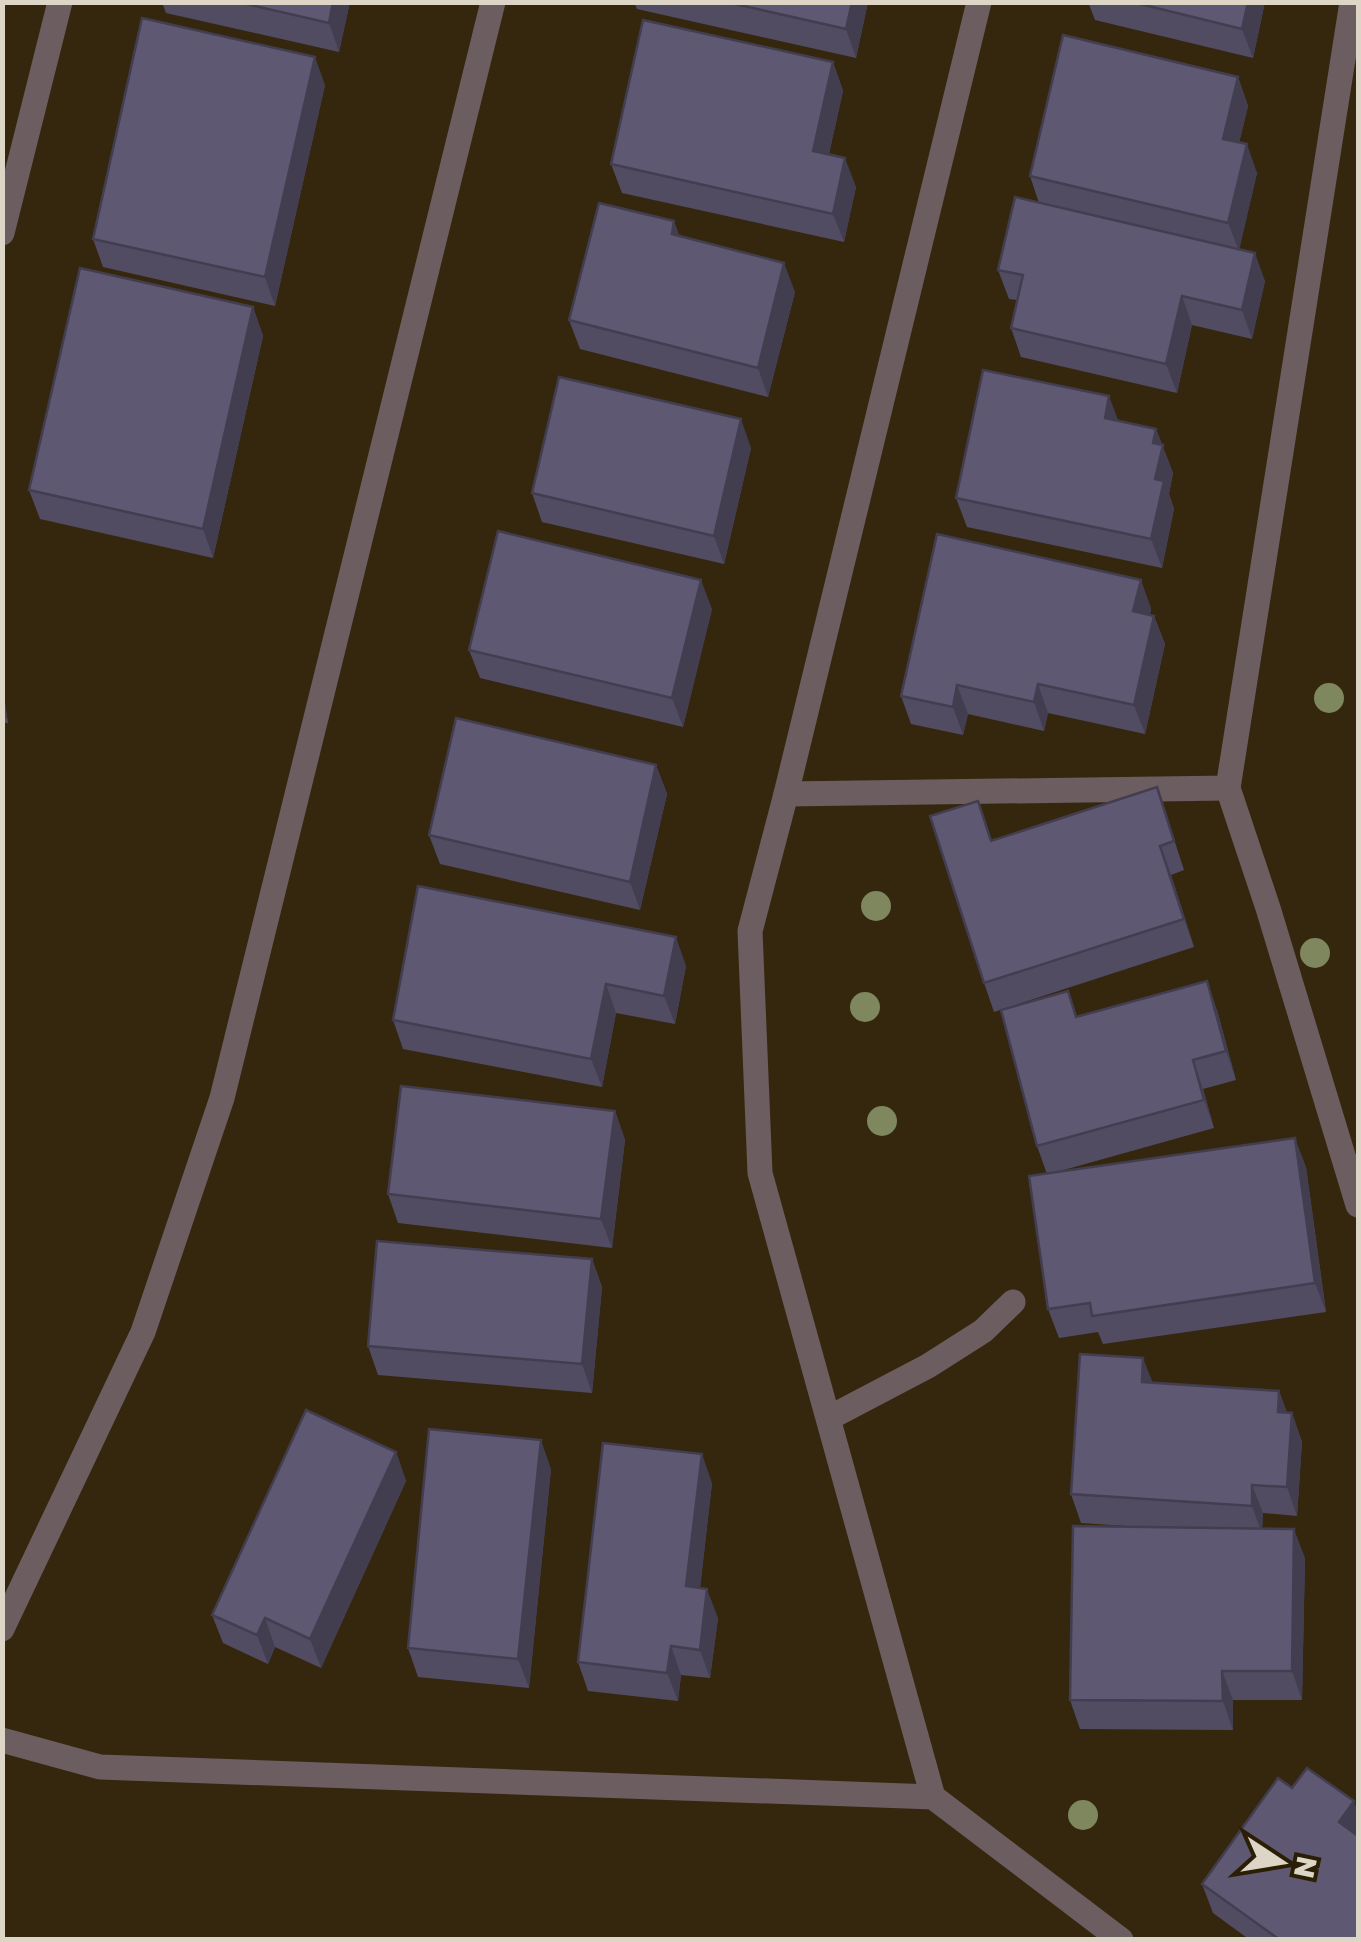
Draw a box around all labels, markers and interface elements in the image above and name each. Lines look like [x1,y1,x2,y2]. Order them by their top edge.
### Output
north arrow [1231,1812,1331,1912]
text: N [1288,1853,1324,1881]

